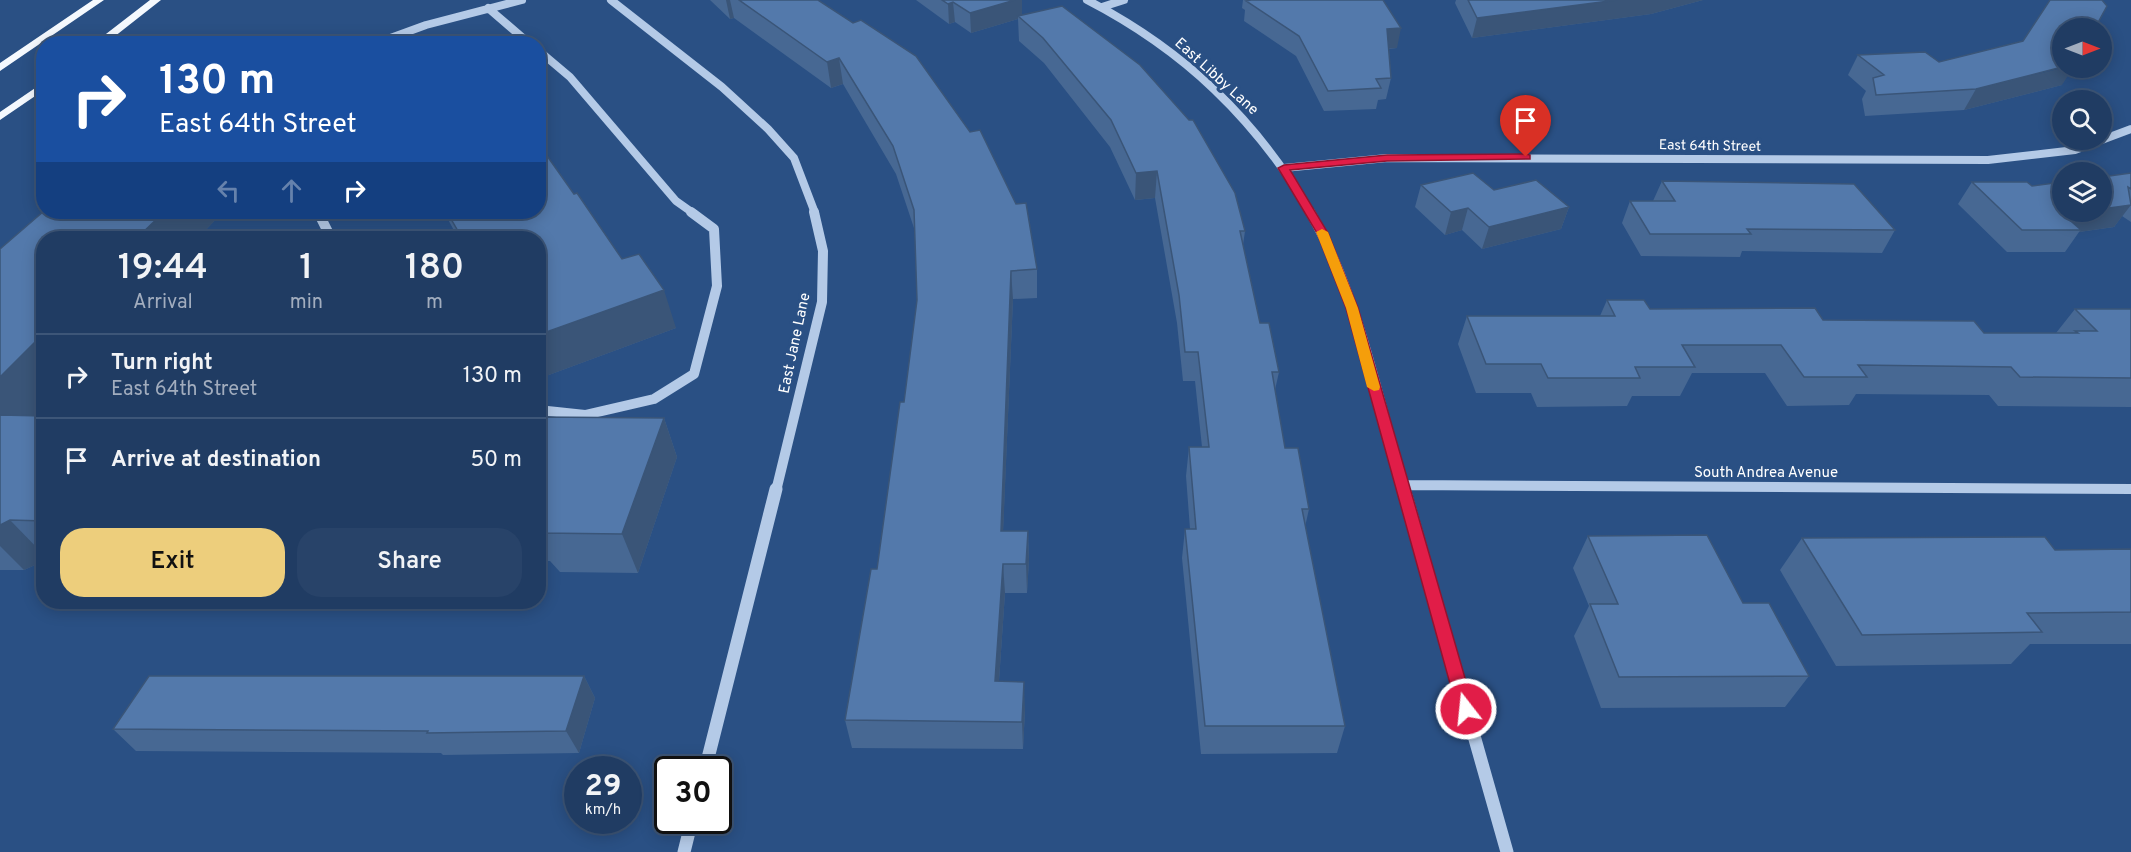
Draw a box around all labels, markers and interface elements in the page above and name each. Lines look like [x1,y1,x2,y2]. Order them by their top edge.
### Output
north arrow [2052,18,2112,78]
map controls [2052,18,2112,222]
street label: East Libby Lane [1170,34,1262,120]
text: 130 m [159,56,275,109]
icon: right [60,60,138,138]
button: search [2052,90,2112,150]
pin [1500,95,1551,157]
icon: arrive [1509,104,1542,137]
text: East 64th Street [159,108,357,142]
street label: East 64th Street [1659,137,1761,156]
button: layers [2052,162,2112,222]
icon: left [212,174,245,207]
icon: ahead [275,174,308,207]
icon: right [338,174,371,207]
text: 19:44 [118,246,208,292]
text: 1 [299,246,313,292]
text: 180 [405,246,464,292]
text: Arrival [133,290,193,316]
text: min [290,290,323,316]
text: m [426,290,443,316]
street label: East Jane Lane [776,291,815,395]
text: Turn right [111,350,213,377]
icon: right [60,360,93,393]
text: 130 m [463,363,522,390]
text: East 64th Street [111,377,257,403]
icon: arrive [60,444,93,477]
text: Arrive at destination [111,447,321,474]
text: 50 m [470,447,522,474]
street label: South Andrea Avenue [1694,464,1838,483]
button: Exit [60,528,285,597]
button: Share [297,528,522,597]
position arrow [1434,677,1498,741]
speed limit sign: 30 [654,756,732,834]
text: 29 [585,769,621,806]
text: km/h [585,801,621,820]

